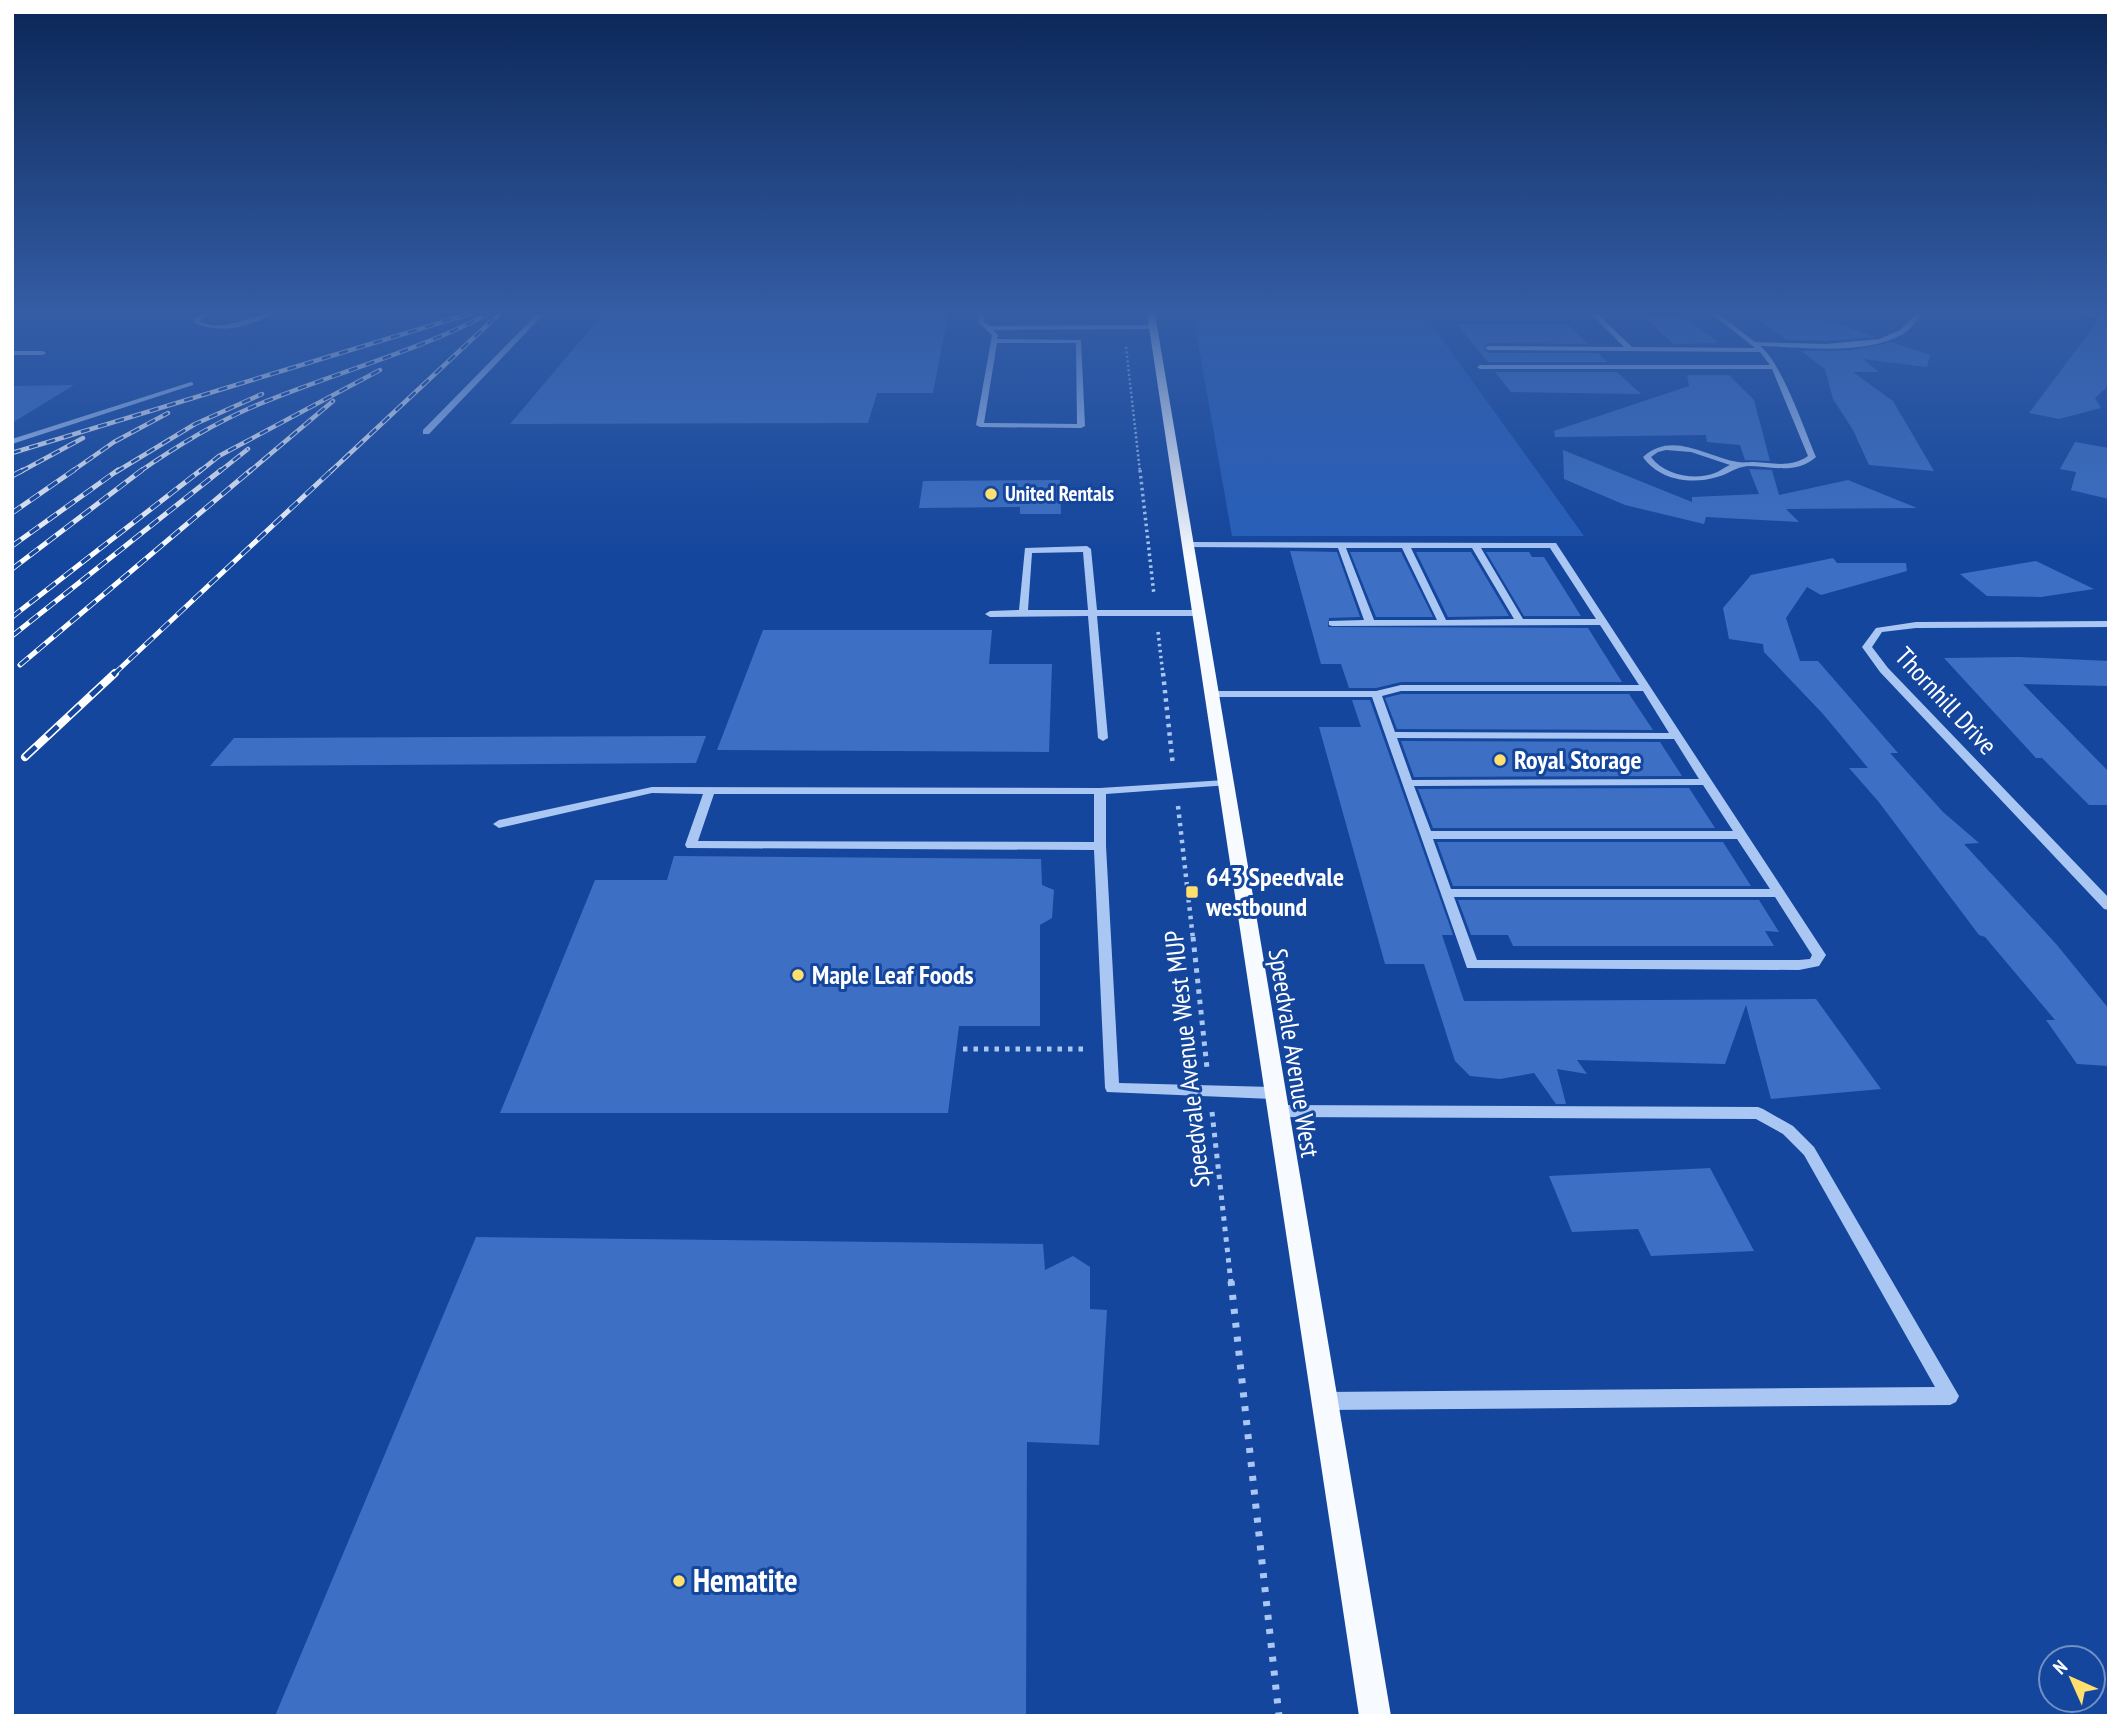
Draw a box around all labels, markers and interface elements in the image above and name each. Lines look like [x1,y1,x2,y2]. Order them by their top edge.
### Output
place label: United Rentals [1005,480,1114,507]
marker: United Rentals [983,486,999,502]
street label: Thornhill Drive [1888,640,2004,761]
place label: Royal Storage [1514,743,1642,776]
marker: Royal Storage [1492,752,1508,768]
place label: 643 Speedvale westbound [1205,860,1344,923]
marker: 643 Speedvale westbound [1184,884,1200,900]
street label: Speedvale Avenue West MUP [1157,929,1216,1189]
street label: Speedvale Avenue West [1262,946,1327,1160]
place label: Maple Leaf Foods [812,958,974,991]
marker: Maple Leaf Foods [790,967,806,983]
place label: Hematite [693,1559,798,1601]
marker: Hematite [671,1573,687,1589]
north arrow [2037,1644,2107,1714]
text: N [2048,1655,2072,1679]

